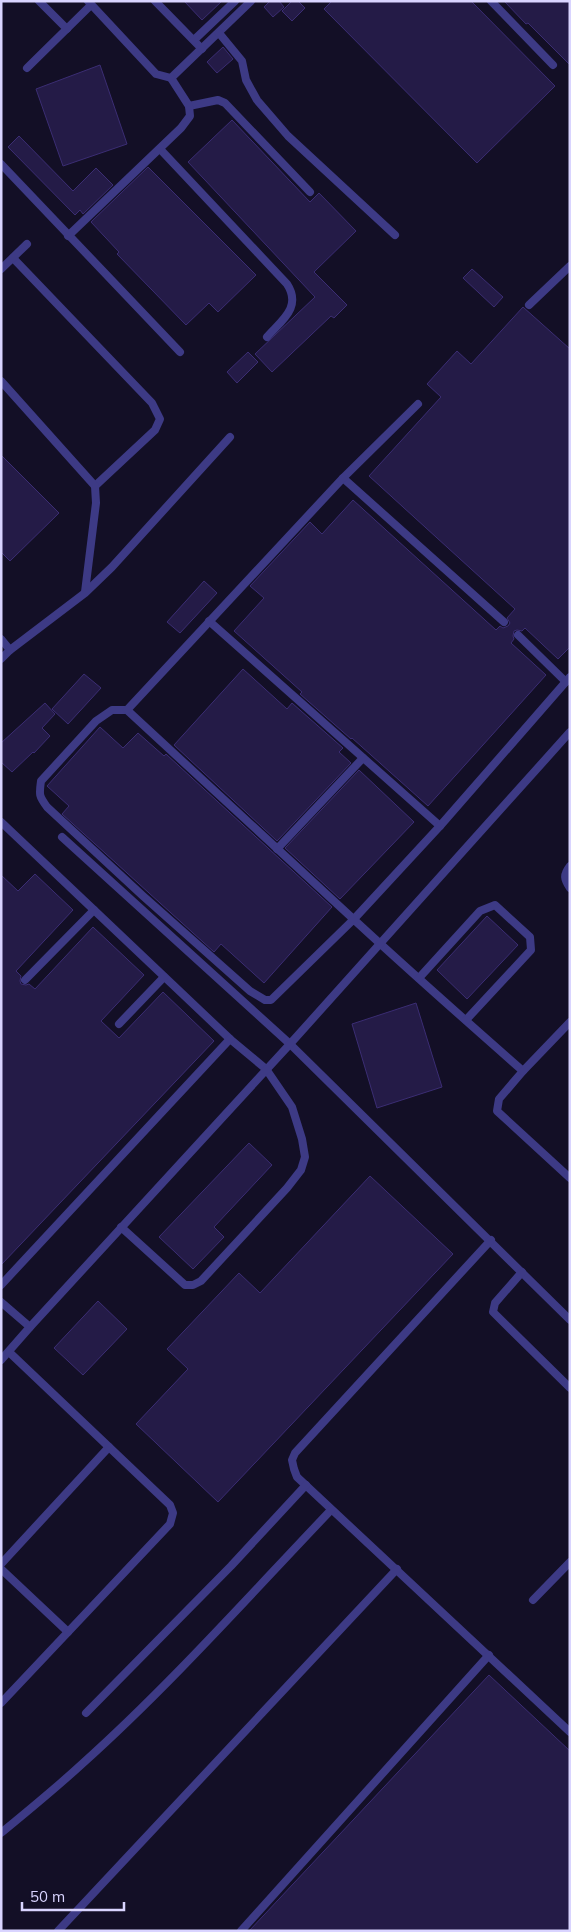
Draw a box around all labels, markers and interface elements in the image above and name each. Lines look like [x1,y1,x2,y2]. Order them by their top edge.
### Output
scale bar [22,1880,125,1912]
text: 50 m [30,1887,65,1906]

